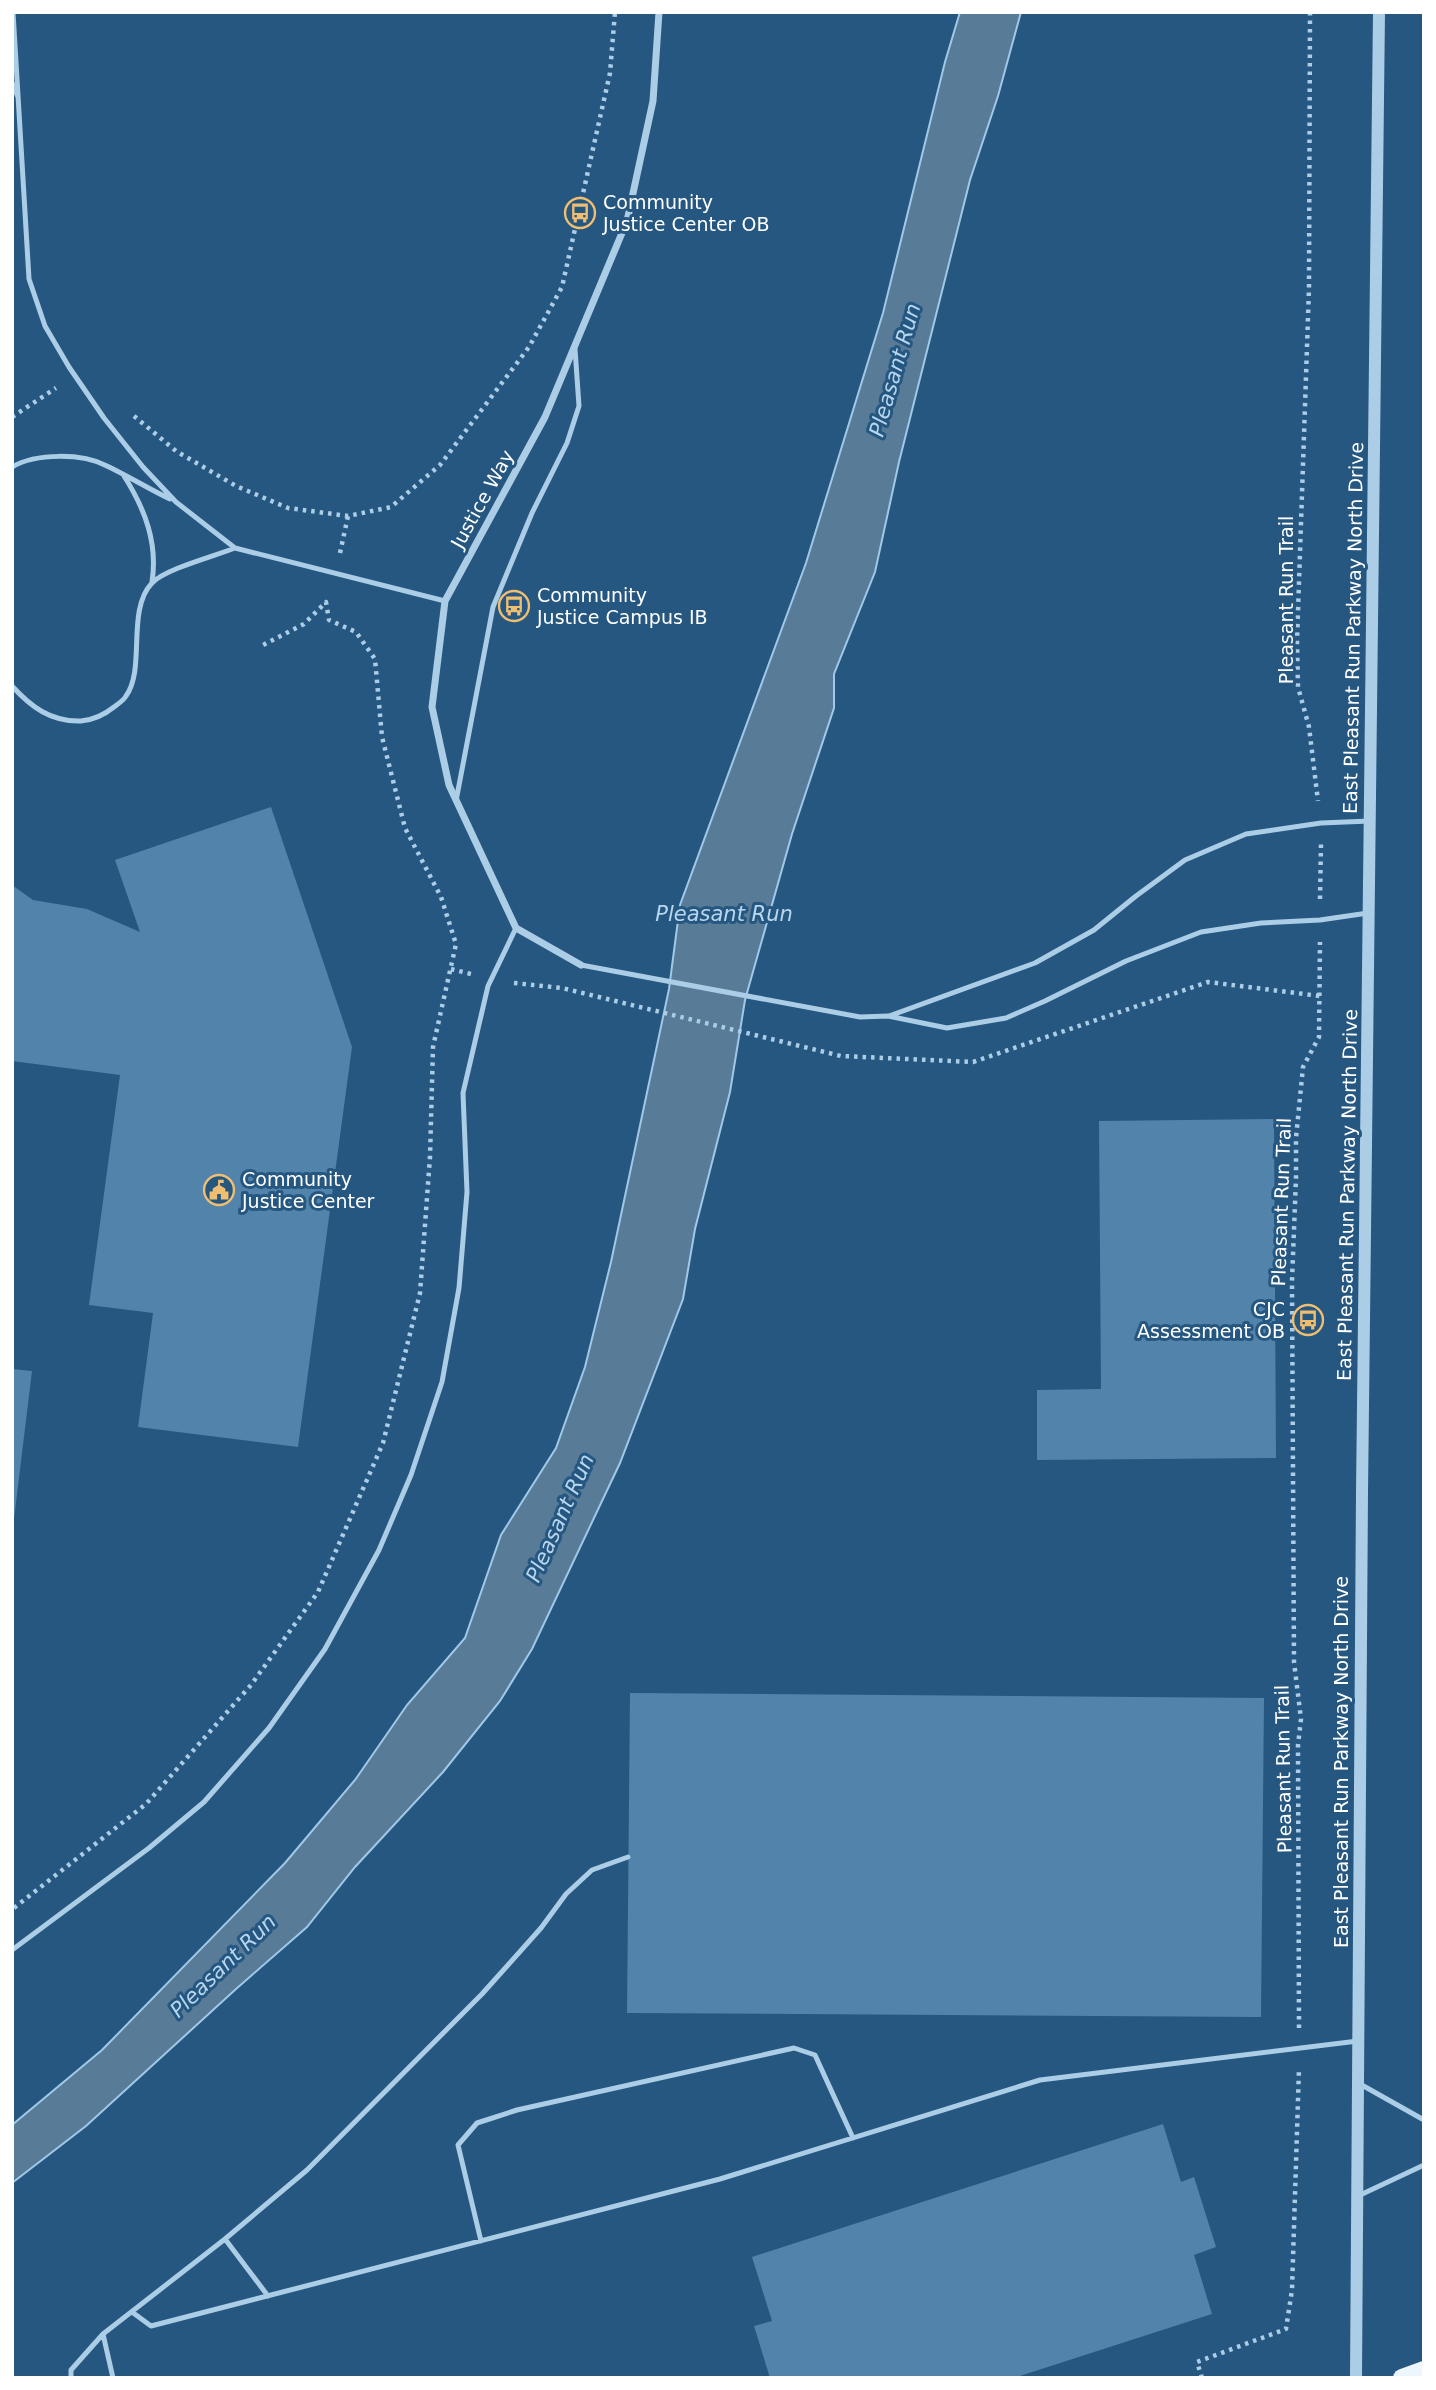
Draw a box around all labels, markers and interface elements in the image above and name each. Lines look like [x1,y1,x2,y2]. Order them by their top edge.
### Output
place label: Community Justice Center OB [602,191,769,235]
bus stop icon: Community Justice Center OB [563,196,597,230]
water label: Pleasant Run [865,301,925,439]
street label: East Pleasant Run Parkway North Drive [1339,442,1367,814]
street label: Justice Way [445,446,518,553]
street label: Pleasant Run Trail [1275,516,1297,684]
place label: Community Justice Campus IB [536,584,708,628]
bus stop icon: Community Justice Campus IB [497,589,531,623]
water label: Pleasant Run [655,902,793,926]
street label: East Pleasant Run Parkway North Drive [1333,1009,1361,1381]
street label: Pleasant Run Trail [1267,1117,1295,1287]
place label: Community Justice Center [241,1168,375,1212]
public building icon: Community Justice Center [202,1173,236,1207]
place label: CJC Assessment OB [1137,1298,1285,1342]
bus stop icon: CJC Assessment OB [1291,1303,1325,1337]
water label: Pleasant Run [521,1450,599,1586]
street label: East Pleasant Run Parkway North Drive [1330,1576,1352,1948]
street label: Pleasant Run Trail [1271,1685,1295,1853]
water label: Pleasant Run [165,1910,281,2022]

